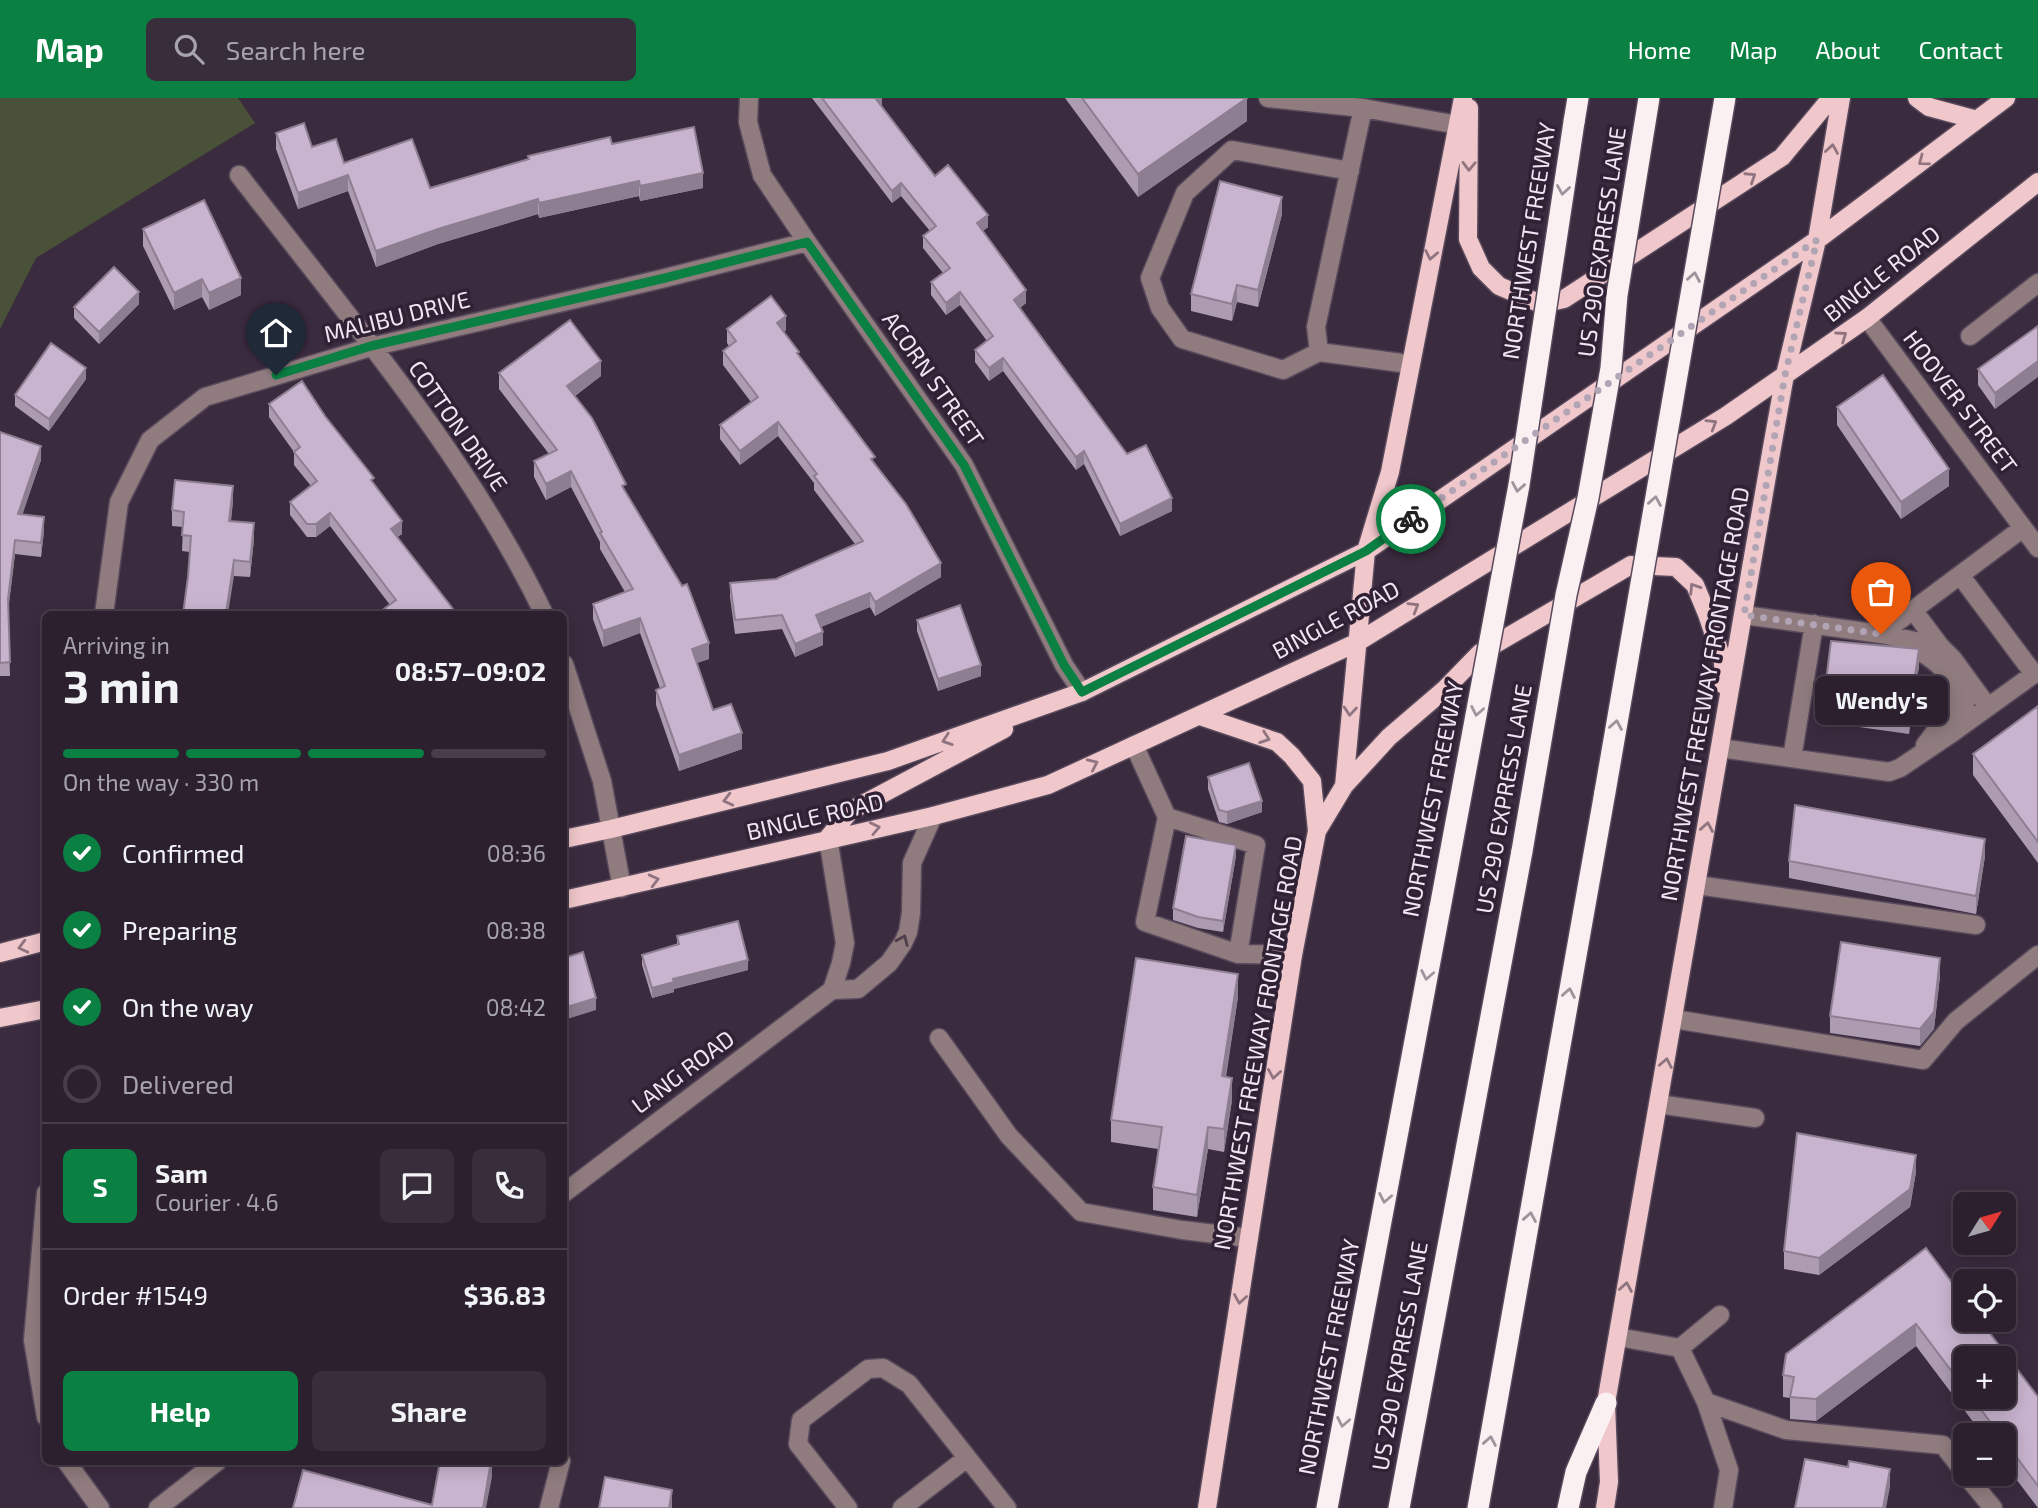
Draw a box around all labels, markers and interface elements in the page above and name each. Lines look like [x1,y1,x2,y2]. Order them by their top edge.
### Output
search box [146,18,636,81]
text: Map [35,29,104,69]
icon: search [170,30,208,68]
text: Search here [226,34,365,65]
text: Home [1628,35,1691,64]
text: Map [1729,35,1777,64]
text: About [1815,35,1881,64]
text: Contact [1919,35,2003,64]
street label: NORTHWEST FREEWAY [1495,120,1561,361]
street label: US 290 EXPRESS LANE [1571,125,1631,359]
one-way arrow [1824,143,1839,155]
one-way arrow [1918,153,1930,166]
one-way arrow [1461,161,1477,172]
one-way arrow [1743,172,1756,185]
one-way arrow [1556,184,1571,195]
street label: BINGLE ROAD [1818,219,1945,327]
one-way arrow [1424,249,1439,261]
one-way arrow [1686,271,1701,283]
street label: MALIBU DRIVE [321,284,473,348]
pin [246,303,306,375]
street label: ACORN STREET [877,306,990,451]
icon: home [257,314,295,352]
street label: HOOVER STREET [1898,324,2024,478]
one-way arrow [1834,331,1847,344]
street label: COTTON DRIVE [403,355,514,496]
one-way arrow [1705,419,1718,432]
one-way arrow [1511,481,1526,493]
courier [1376,484,1446,554]
street label: NORTHWEST FREEWAY FRONTAGE ROAD [1654,485,1754,903]
one-way arrow [1647,495,1662,507]
icon: bike [1392,500,1430,538]
pin [1851,562,1911,634]
icon: bag [1862,573,1900,611]
street label: BINGLE ROAD [1267,574,1404,664]
one-way arrow [1690,583,1703,596]
one-way arrow [1406,602,1419,615]
text: Arriving in [63,631,170,659]
text: 08:57–09:02 [395,655,546,686]
text: 3 min [63,657,180,712]
callout: Wendy's [1814,676,1948,725]
street label: NORTHWEST FREEWAY [1395,679,1469,919]
street label: US 290 EXPRESS LANE [1469,682,1537,916]
text: Wendy's [1835,686,1928,714]
one-way arrow [1343,705,1358,716]
one-way arrow [1470,705,1485,717]
one-way arrow [1608,719,1623,731]
one-way arrow [1258,730,1270,744]
one-way arrow [942,732,954,746]
one-way arrow [1086,759,1098,773]
text: On the way · 330 m [63,768,259,796]
street label: BINGLE ROAD [743,787,886,845]
one-way arrow [722,792,734,806]
one-way arrow [1699,821,1714,833]
one-way arrow [869,822,881,837]
icon: check [63,834,101,872]
street label: NORTHWEST FREEWAY FRONTAGE ROAD [1207,834,1307,1252]
text: Confirmed [122,837,245,868]
text: 08:36 [487,839,546,867]
one-way arrow [648,874,660,889]
icon: check [63,911,101,949]
text: Preparing [122,914,237,945]
text: 08:38 [486,916,546,944]
one-way arrow [895,935,909,947]
one-way arrow [17,939,29,953]
one-way arrow [1420,969,1435,981]
one-way arrow [1561,987,1576,999]
icon: check [63,988,101,1026]
text: On the way [122,991,253,1022]
text: 08:42 [486,993,546,1021]
street label: LANG ROAD [626,1024,739,1119]
one-way arrow [1657,1057,1672,1069]
text: Delivered [122,1068,234,1099]
one-way arrow [1267,1068,1282,1080]
button: chat [380,1149,454,1223]
button: phone [472,1149,546,1223]
text: Sam [155,1157,208,1188]
text: S [92,1171,108,1202]
text: Courier · 4.6 [155,1188,279,1216]
one-way arrow [1378,1192,1393,1204]
north arrow [1953,1192,2016,1255]
map controls [1953,1192,2016,1486]
one-way arrow [1522,1211,1537,1223]
street label: NORTHWEST FREEWAY [1291,1237,1365,1477]
street label: US 290 EXPRESS LANE [1365,1239,1433,1473]
button: locate [1953,1269,2016,1332]
text: Order #1549 [63,1279,208,1310]
text: $36.83 [464,1279,546,1310]
one-way arrow [1618,1281,1633,1293]
one-way arrow [1232,1293,1247,1304]
button: + [1953,1346,2016,1409]
button: Help [63,1371,298,1451]
button: Share [312,1371,546,1451]
one-way arrow [1337,1416,1352,1428]
button: − [1953,1423,2016,1486]
one-way arrow [1482,1435,1497,1447]

